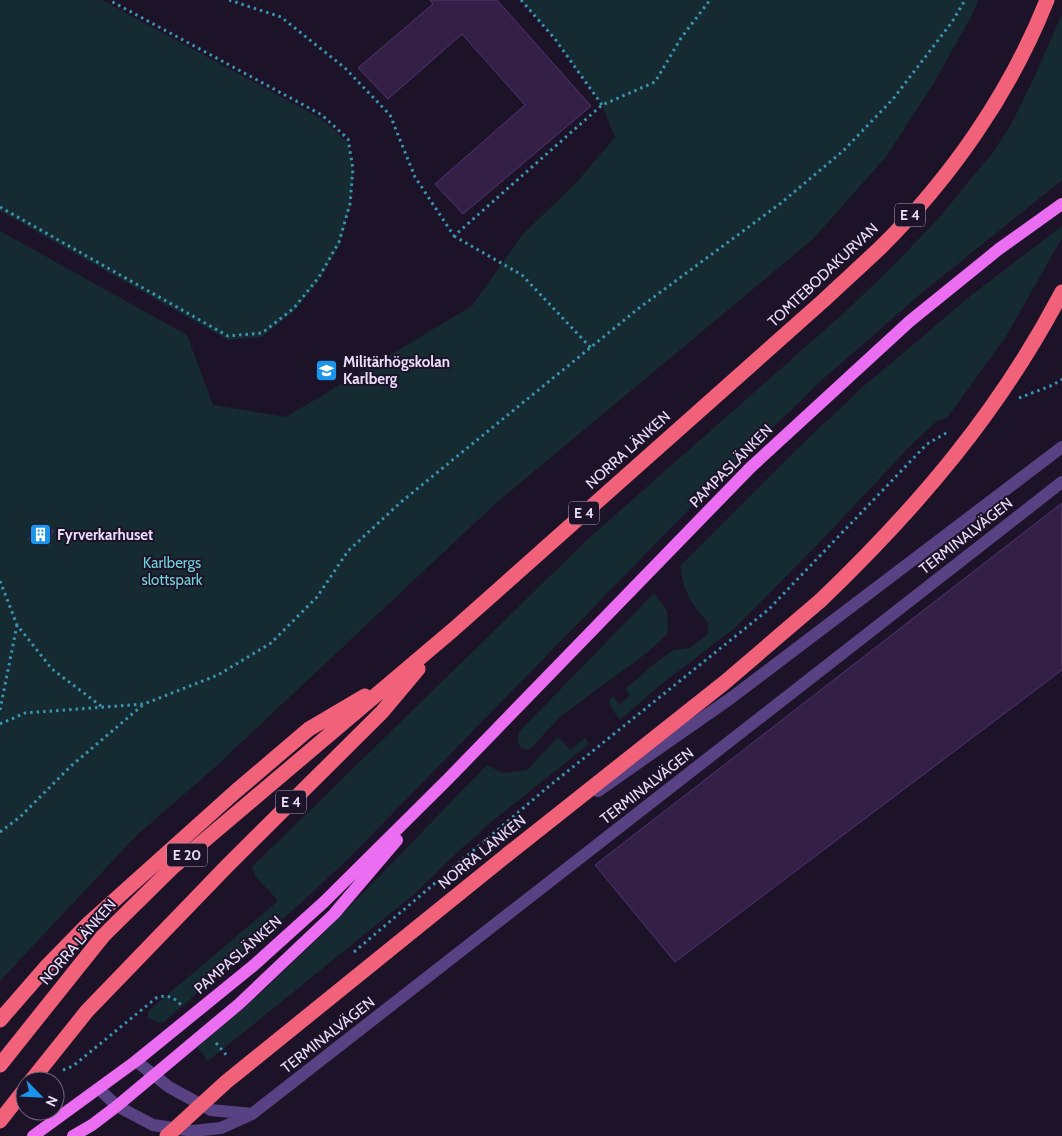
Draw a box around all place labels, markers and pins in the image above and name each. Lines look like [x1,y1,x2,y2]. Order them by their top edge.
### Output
place label: Militärhögskolan Karlberg [343,353,450,388]
school or university icon: Militärhögskolan Karlberg [315,359,339,383]
building icon: Fyrverkarhuset [29,523,53,547]
place label: Fyrverkarhuset [57,526,153,544]

